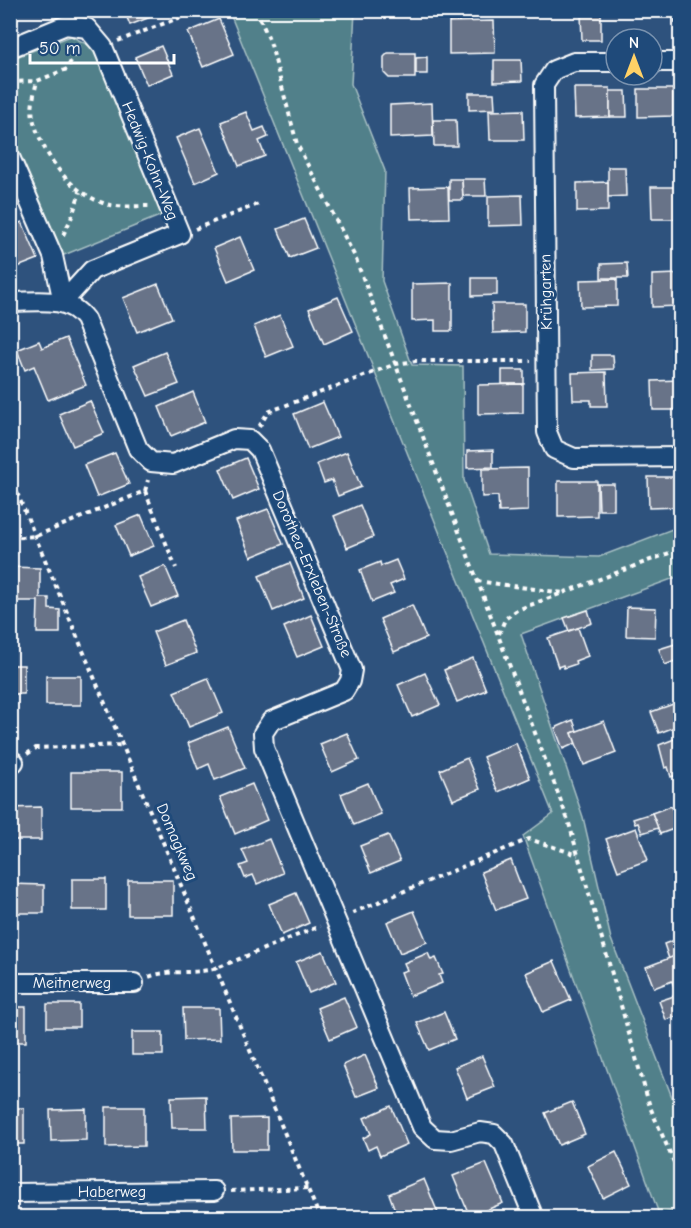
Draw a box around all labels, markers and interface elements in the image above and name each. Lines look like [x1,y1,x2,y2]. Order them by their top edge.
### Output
scale bar [30,27,174,65]
north arrow [604,27,664,87]
text: N [629,34,639,52]
text: 50 m [39,38,81,59]
street label: Hedwig-Kohn-Weg [118,99,182,223]
street label: Krühgarten [536,254,556,330]
street label: Dorothea-Erxleben-Straße [269,488,355,660]
street label: Domagkweg [153,801,201,883]
street label: Meitnerweg [33,974,111,992]
street label: Haberweg [78,1183,146,1201]

